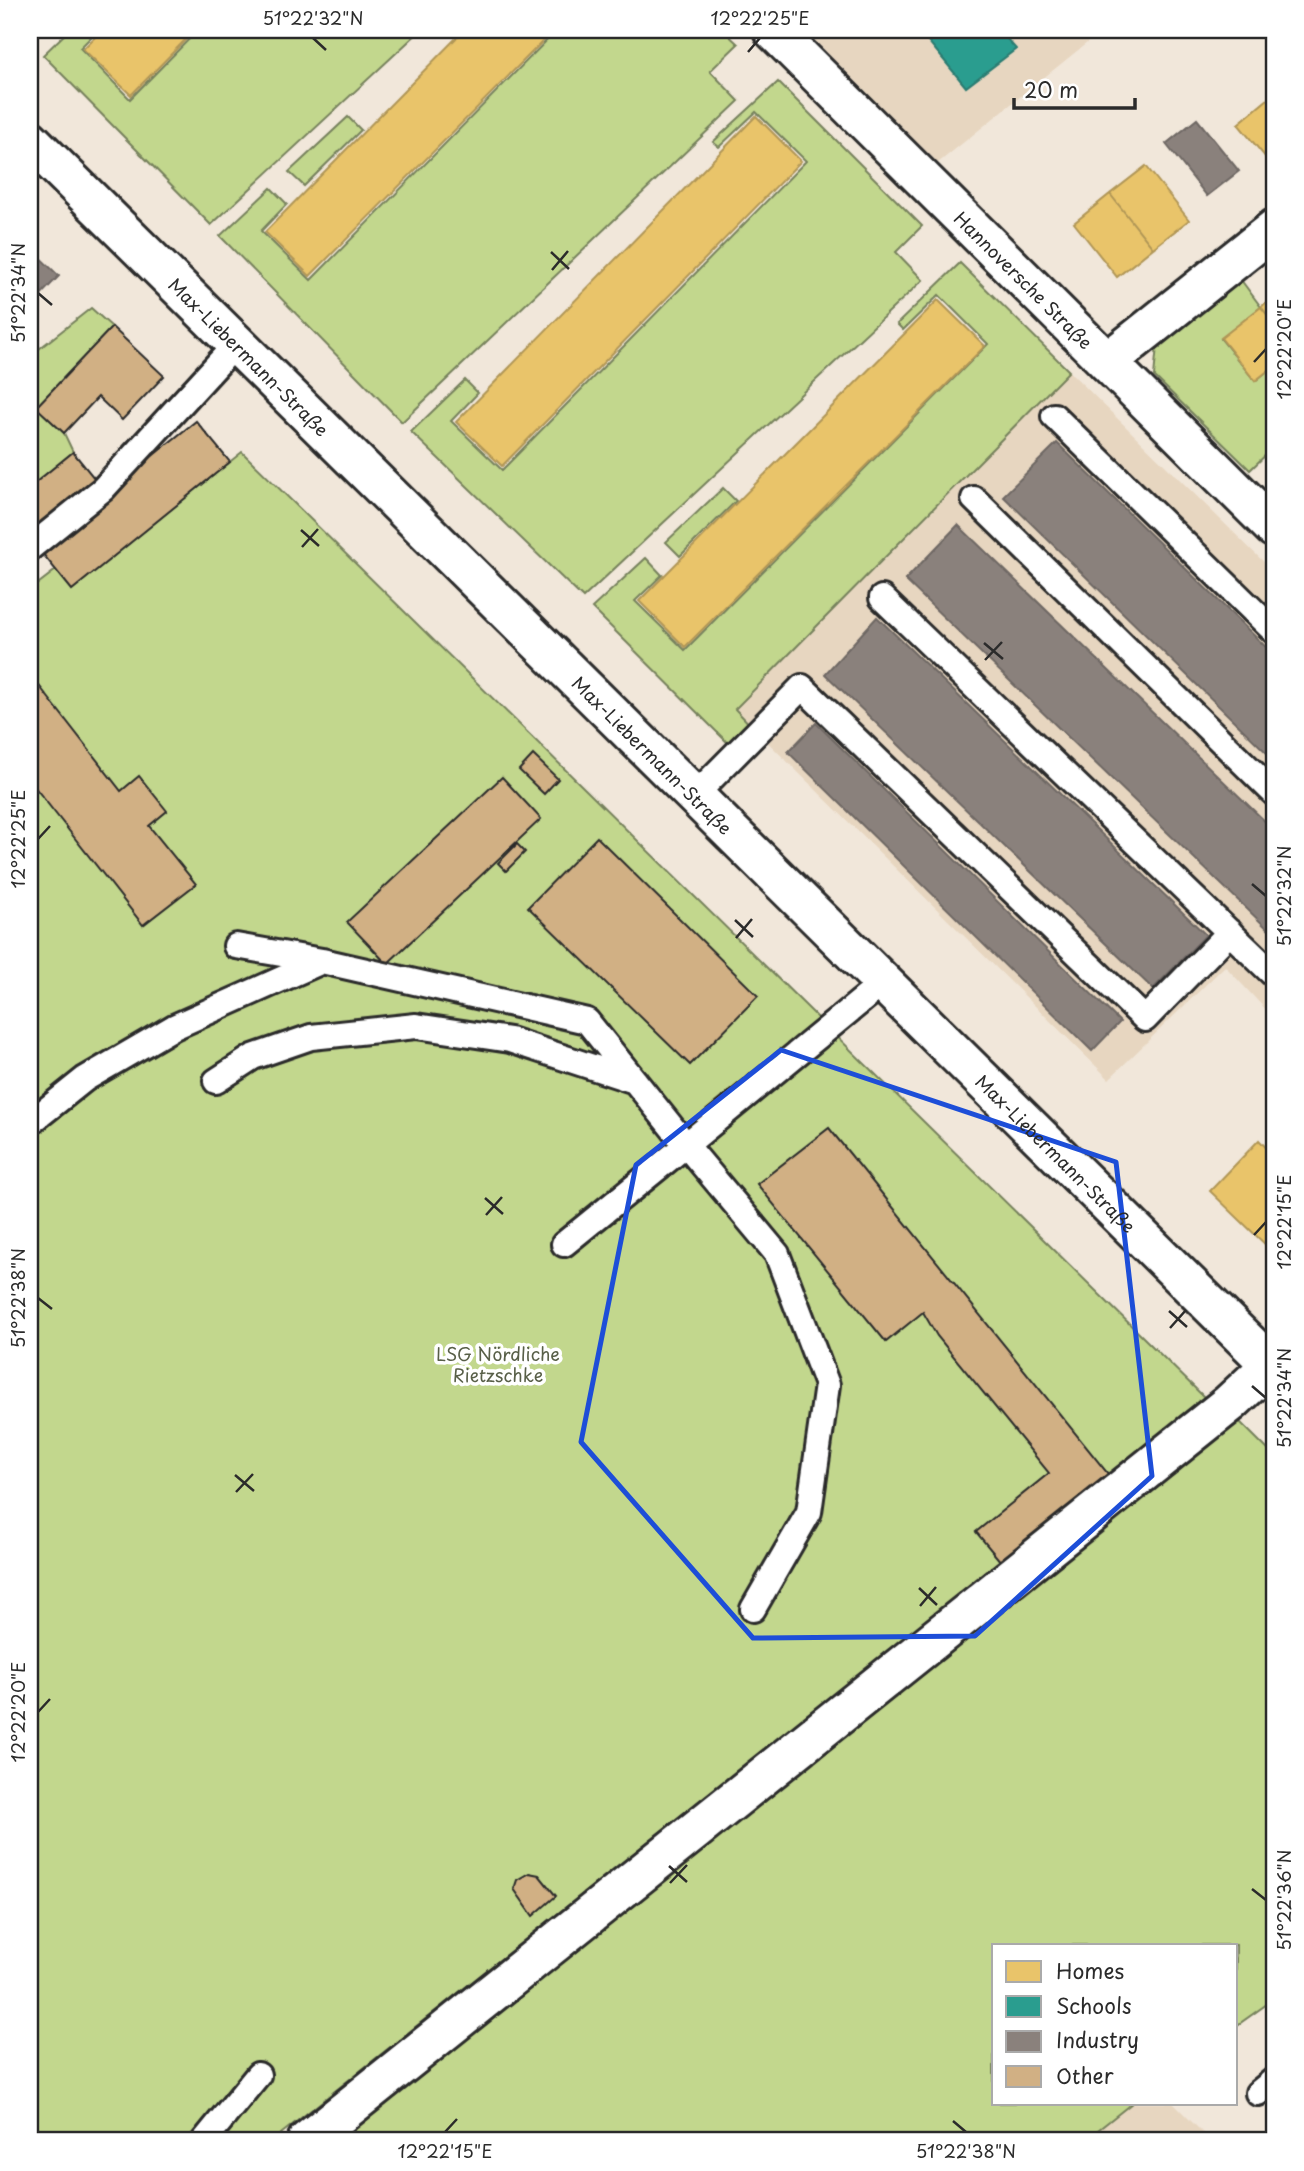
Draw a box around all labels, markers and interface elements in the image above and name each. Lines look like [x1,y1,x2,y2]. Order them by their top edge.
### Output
text: 51°22'32"N [263,4,363,31]
text: 12°22'25"E [710,4,810,31]
scale bar [1014,66,1134,110]
text: 20 m [1024,73,1078,105]
street label: Hannoversche Straße [949,205,1099,355]
text: 51°22'34"N [4,243,31,343]
street label: Max-Liebermann-Straße [163,271,335,442]
text: 12°22'20"E [1270,299,1297,399]
street label: Max-Liebermann-Straße [566,669,739,840]
text: 12°22'25"E [4,789,31,889]
text: 51°22'32"N [1270,846,1297,946]
street label: Max-Liebermann-Straße [970,1068,1143,1238]
text: 12°22'15"E [1270,1175,1297,1269]
text: 51°22'38"N [4,1248,31,1348]
park label: LSG Nördliche Rietzschke [436,1340,560,1388]
text: 51°22'34"N [1270,1348,1297,1448]
text: 12°22'20"E [4,1662,31,1762]
text: 51°22'36"N [1270,1849,1297,1951]
legend [992,1944,1238,2104]
text: Homes [1056,1954,1124,1986]
text: Schools [1056,1989,1132,2021]
text: Industry [1056,2023,1139,2055]
text: Other [1056,2059,1114,2091]
text: 12°22'15"E [398,2137,492,2164]
text: 51°22'38"N [916,2137,1016,2164]

